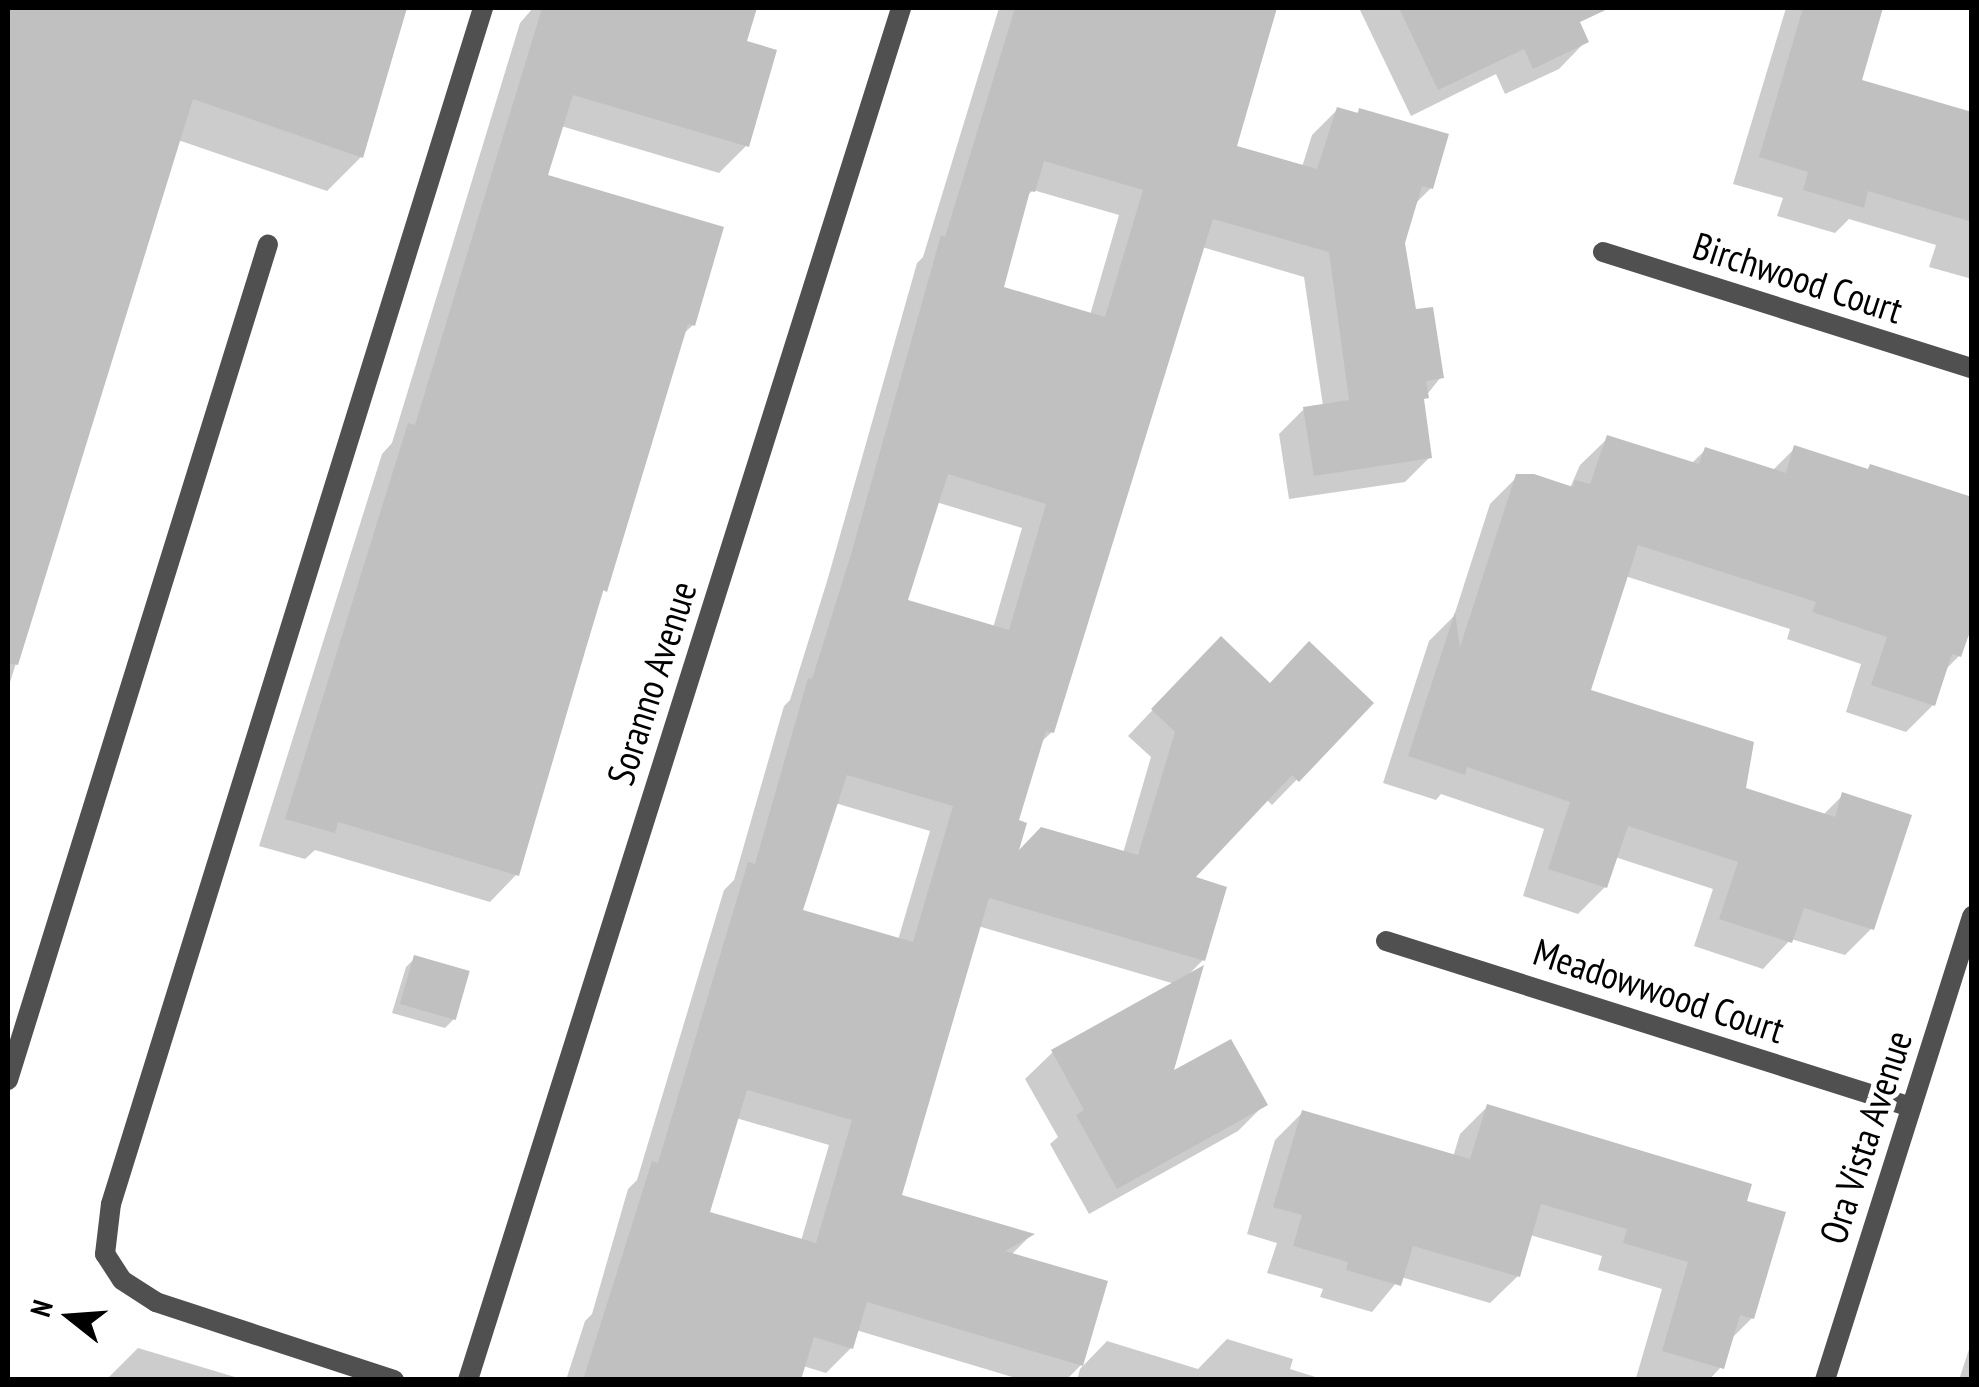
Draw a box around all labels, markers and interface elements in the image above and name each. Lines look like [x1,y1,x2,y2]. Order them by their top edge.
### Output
street label: Birchwood Court [1688,222,1908,332]
street label: Soranno Avenue [597,575,705,791]
street label: Meadowwood Court [1528,928,1790,1052]
street label: Ora Vista Avenue [1809,1024,1921,1250]
north arrow [20,1267,120,1367]
text: N [21,1295,61,1321]

